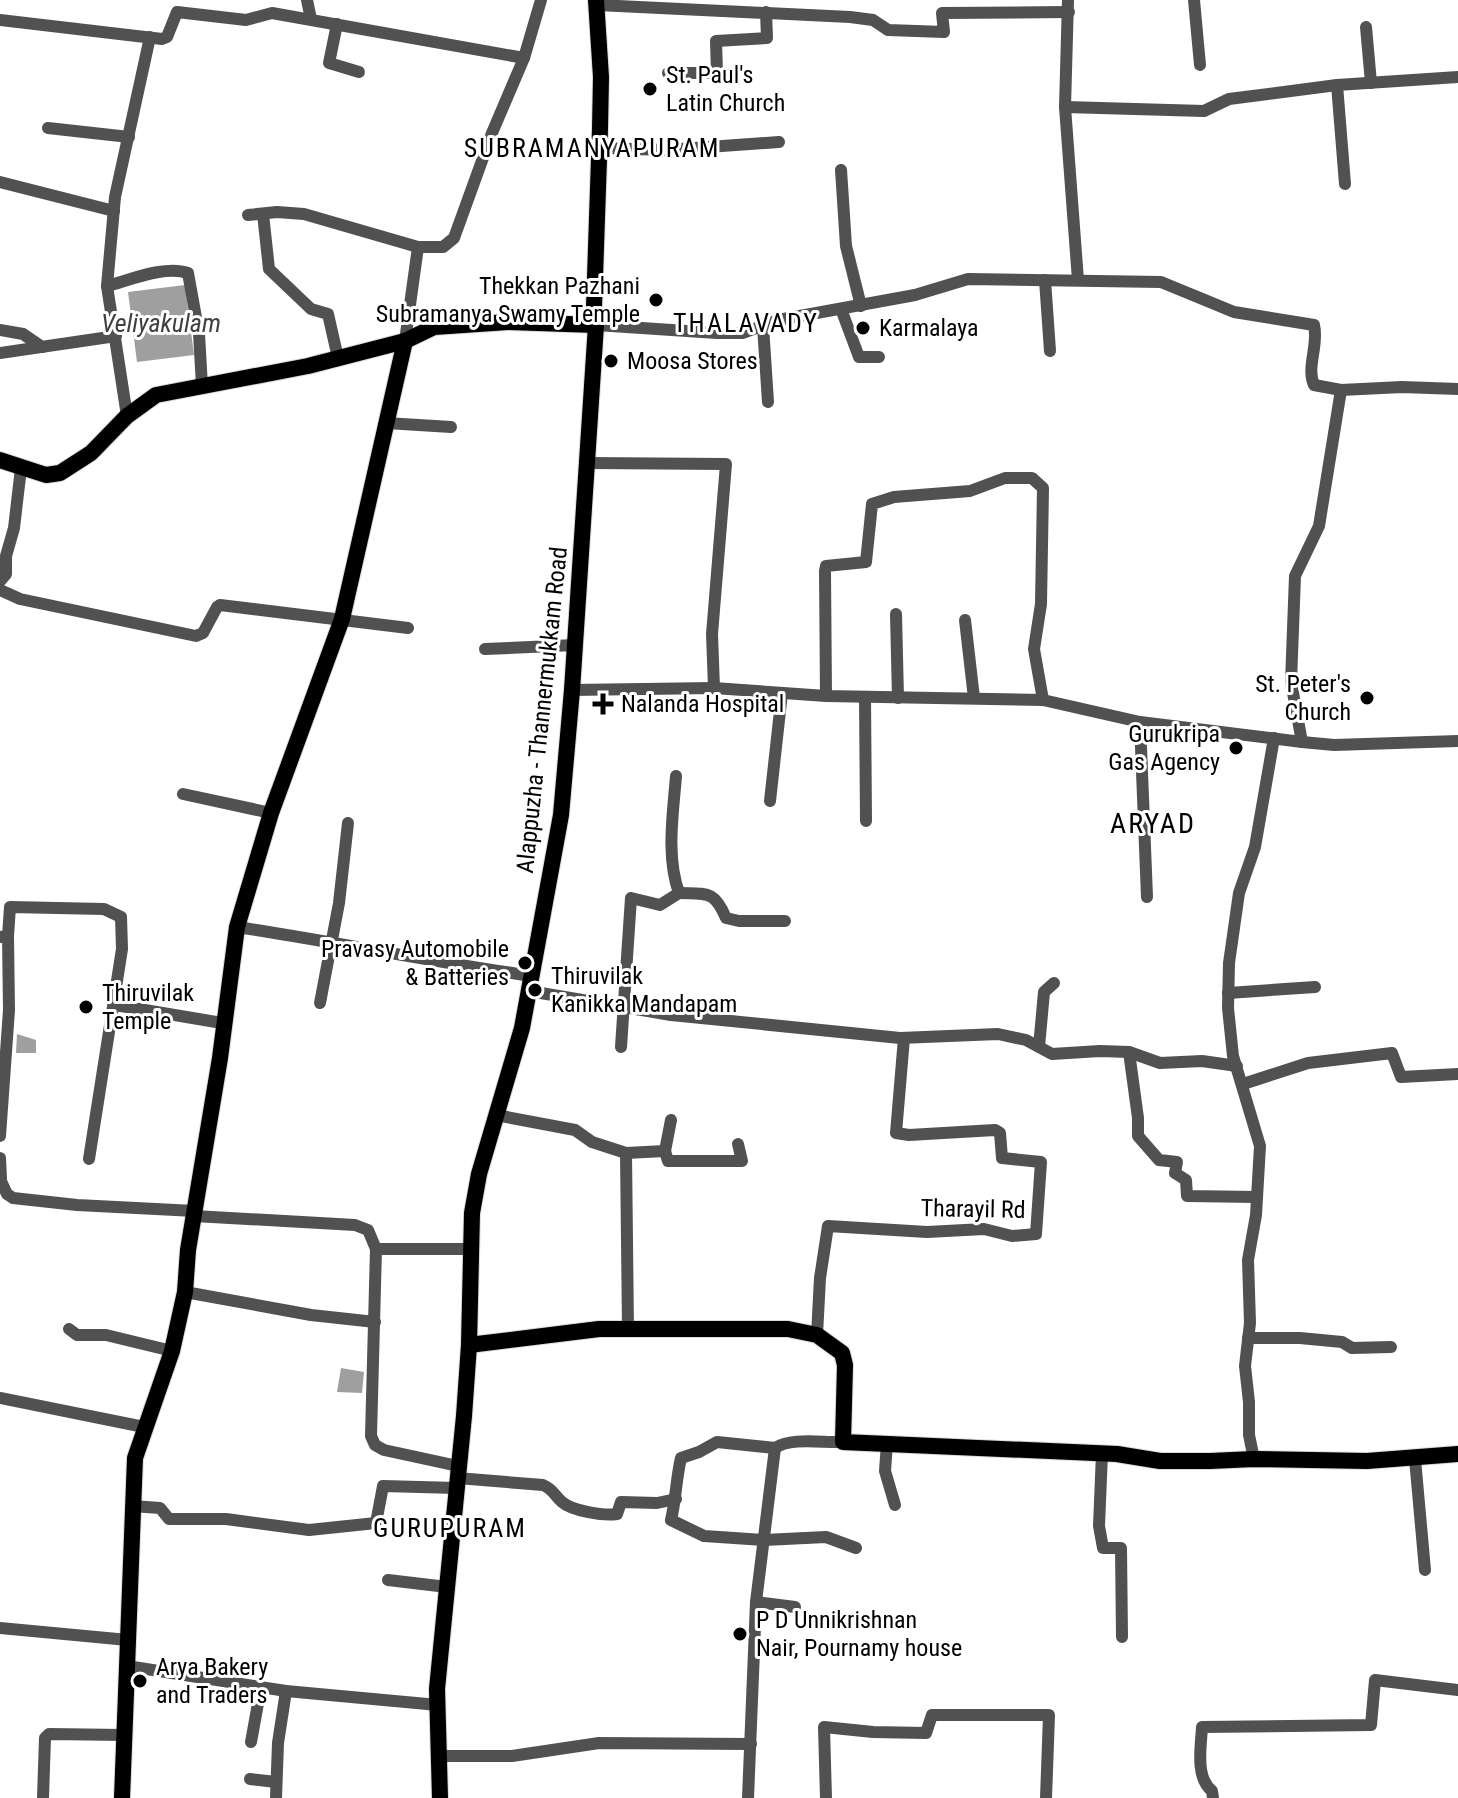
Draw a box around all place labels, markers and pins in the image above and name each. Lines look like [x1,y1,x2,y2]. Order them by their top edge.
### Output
place label: St. Paul's Latin Church [666,61,785,117]
marker: St. Paul's Latin Church [641,80,659,98]
place label: Thekkan Pazhani Subramanya Swamy Temple [376,272,640,328]
marker: Thekkan Pazhani Subramanya Swamy Temple [647,291,665,309]
place label: Karmalaya [879,314,979,342]
marker: Karmalaya [854,319,872,337]
place label: Moosa Stores [627,347,758,375]
marker: Moosa Stores [602,352,620,370]
place label: St. Peter's Church [1255,670,1351,726]
marker: St. Peter's Church [1358,689,1376,707]
place label: Nalanda Hospital [621,690,784,718]
marker: Nalanda Hospital [592,693,614,715]
place label: Gurukripa Gas Agency [1108,720,1220,776]
marker: Gurukripa Gas Agency [1227,739,1245,757]
place label: Pravasy Automobile & Batteries [321,935,509,991]
marker: Pravasy Automobile & Batteries [516,954,534,972]
place label: Thiruvilak Kanikka Mandapam [551,962,737,1018]
place label: Thiruvilak Temple [102,979,194,1035]
marker: Thiruvilak Kanikka Mandapam [526,981,544,999]
marker: Thiruvilak Temple [77,998,95,1016]
place label: P D Unnikrishnan Nair, Pournamy house [756,1606,962,1662]
marker: P D Unnikrishnan Nair, Pournamy house [731,1625,749,1643]
place label: Arya Bakery and Traders [156,1653,268,1709]
marker: Arya Bakery and Traders [131,1672,149,1690]

